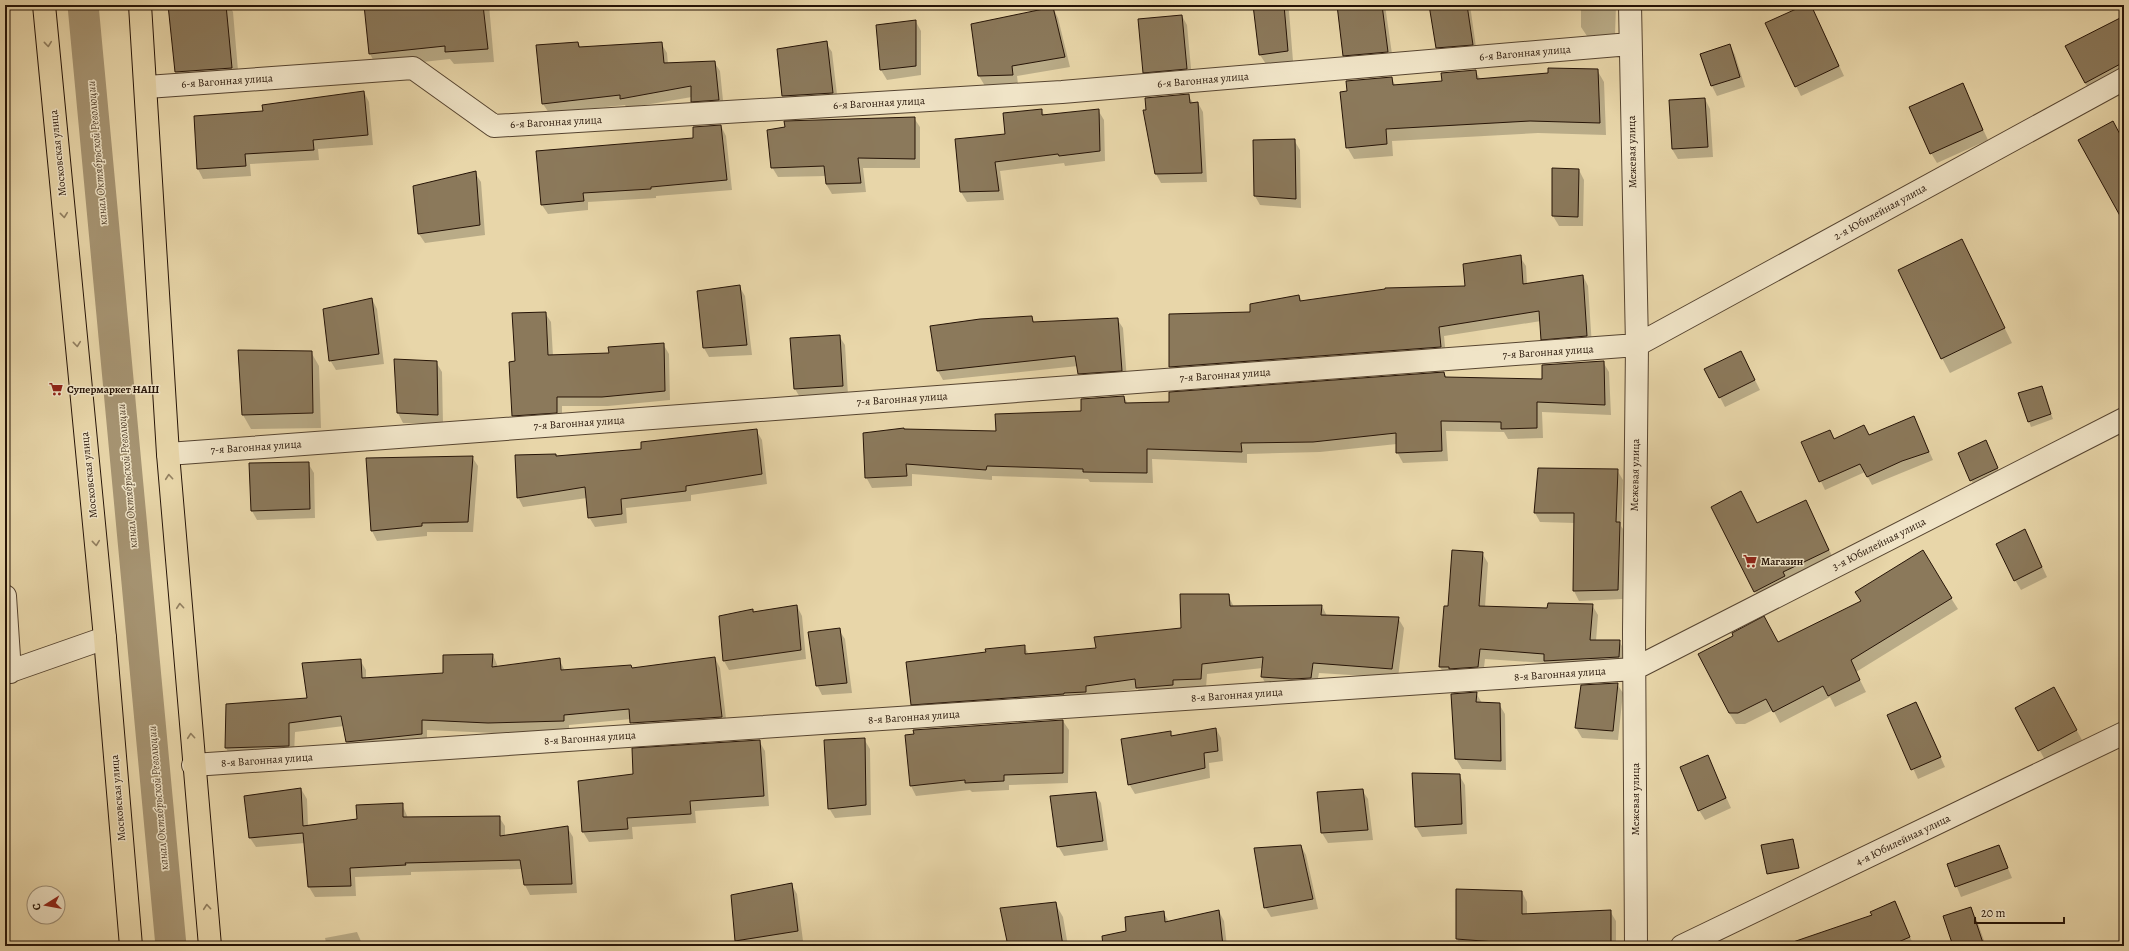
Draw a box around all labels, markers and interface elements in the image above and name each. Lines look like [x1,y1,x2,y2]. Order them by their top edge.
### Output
one-way arrow [43,41,52,47]
street label: 6-я Вагонная улица [1479,41,1572,64]
street label: 6-я Вагонная улица [1157,68,1250,91]
street label: 6-я Вагонная улица [181,70,274,92]
water label: канал Октябрьской Революции [83,80,111,226]
street label: 6-я Вагонная улица [833,93,926,113]
street label: Московская улица [46,108,70,197]
street label: 6-я Вагонная улица [510,112,603,132]
street label: Межевая улица [1624,115,1640,189]
street label: 2-я Юбилейная улица [1831,180,1930,244]
one-way arrow [60,212,69,218]
one-way arrow [72,341,81,347]
street label: 7-я Вагонная улица [1502,341,1595,363]
street label: 7-я Вагонная улица [1179,364,1272,386]
supermarket icon: Супермаркет НАШ [48,381,64,397]
place label: Супермаркет НАШ [67,382,160,397]
street label: 7-я Вагонная улица [856,388,949,410]
water label: канал Октябрьской Революции [113,403,141,549]
street label: 7-я Вагонная улица [533,412,626,434]
street label: Московская улица [77,430,101,519]
street label: 7-я Вагонная улица [210,436,303,458]
street label: Межевая улица [1627,438,1643,512]
one-way arrow [165,474,174,480]
street label: 3-я Юбилейная улица [1830,513,1929,574]
one-way arrow [91,540,100,547]
supermarket icon: Магазин [1742,553,1758,569]
place label: Магазин [1761,554,1804,569]
one-way arrow [176,603,185,609]
street label: 8-я Вагонная улица [1514,663,1607,685]
street label: 8-я Вагонная улица [1191,684,1284,706]
street label: 8-я Вагонная улица [868,706,961,728]
water label: канал Октябрьской Революции [144,725,172,871]
street label: 8-я Вагонная улица [544,727,637,749]
one-way arrow [186,733,195,739]
street label: 8-я Вагонная улица [221,749,314,771]
street label: Московская улица [107,753,129,842]
street label: Межевая улица [1628,762,1643,835]
street label: 4-я Юбилейная улица [1853,810,1954,869]
north arrow [26,885,66,925]
scale bar [1975,899,2064,925]
text: С [29,902,45,912]
one-way arrow [202,904,211,910]
text: 20 m [1981,905,2005,921]

